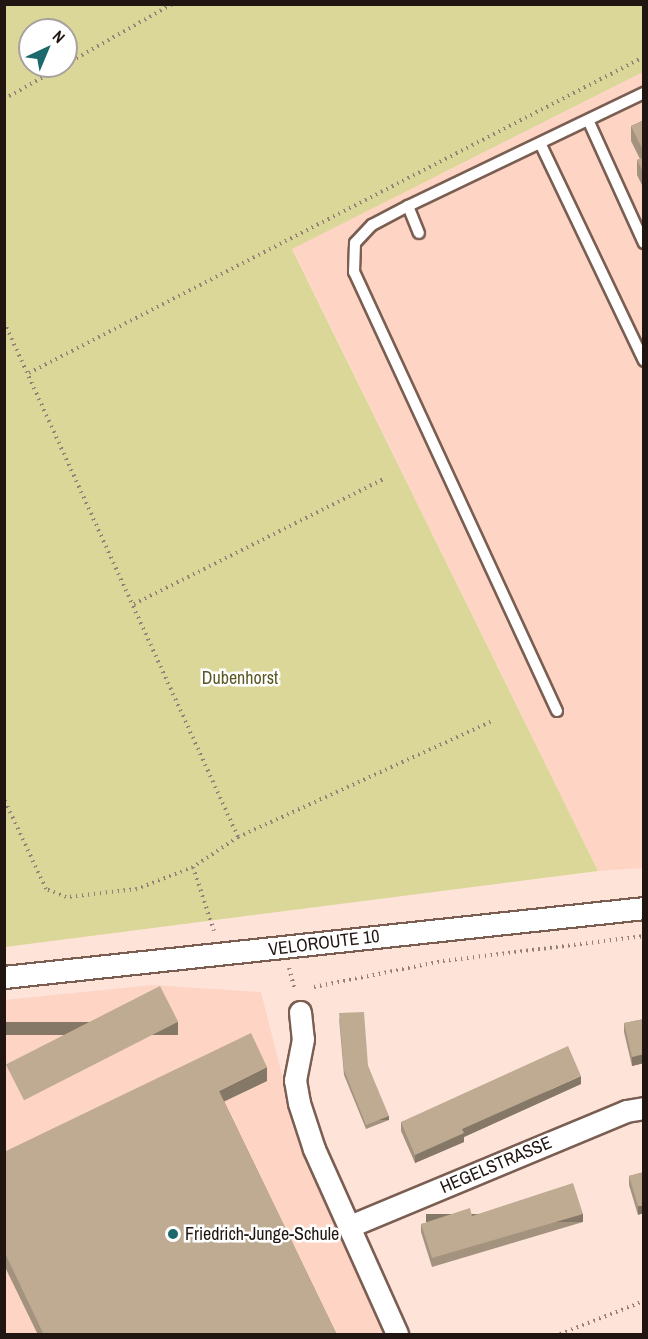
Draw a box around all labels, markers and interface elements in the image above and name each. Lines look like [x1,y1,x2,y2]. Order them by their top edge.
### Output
north arrow [18,18,78,78]
text: N [48,25,70,48]
park label: Dubenhorst [202,667,278,689]
street label: VELOROUTE 10 [267,925,381,961]
street label: HEGELSTRASSE [437,1132,555,1198]
place label: Friedrich-Junge-Schule [185,1223,339,1245]
marker: Friedrich-Junge-Schule [166,1227,180,1241]

